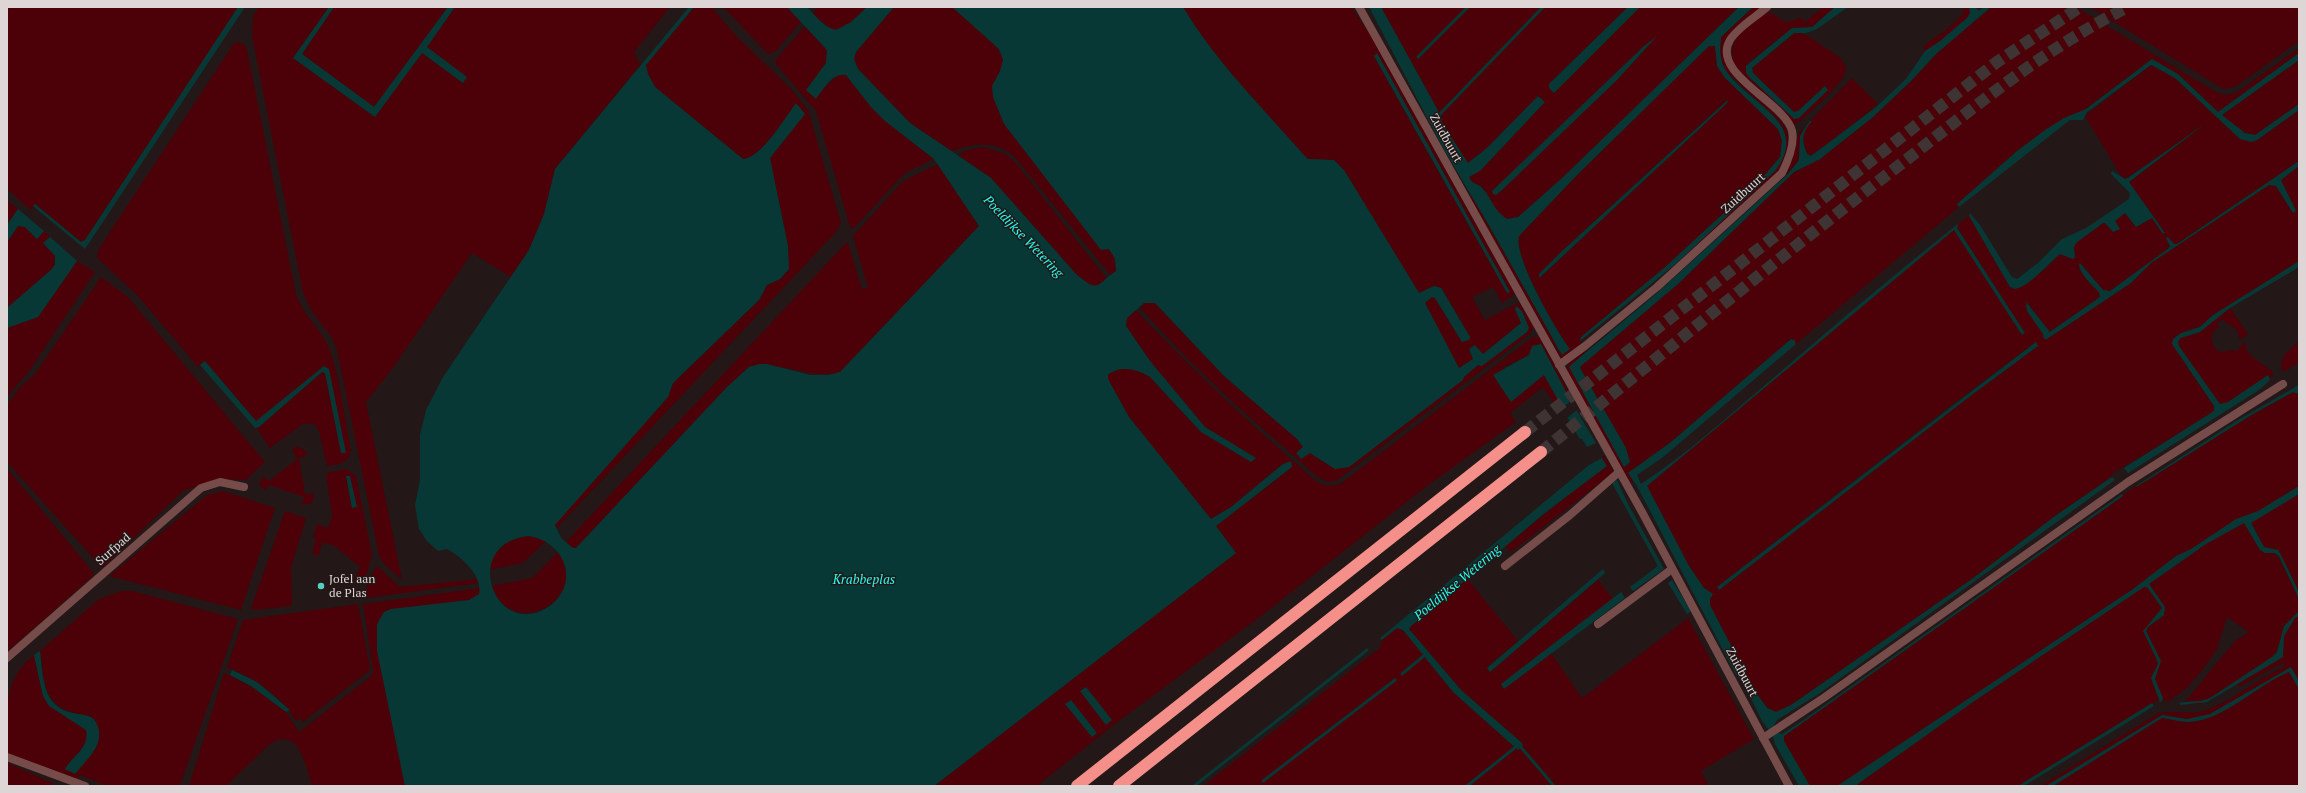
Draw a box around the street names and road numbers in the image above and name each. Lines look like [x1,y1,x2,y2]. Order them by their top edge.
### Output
street label: Zuidbuurt [1427,111,1466,165]
street label: Zuidbuurt [1718,169,1768,216]
street label: Surfpad [92,529,134,568]
street label: Zuidbuurt [1723,644,1762,700]

